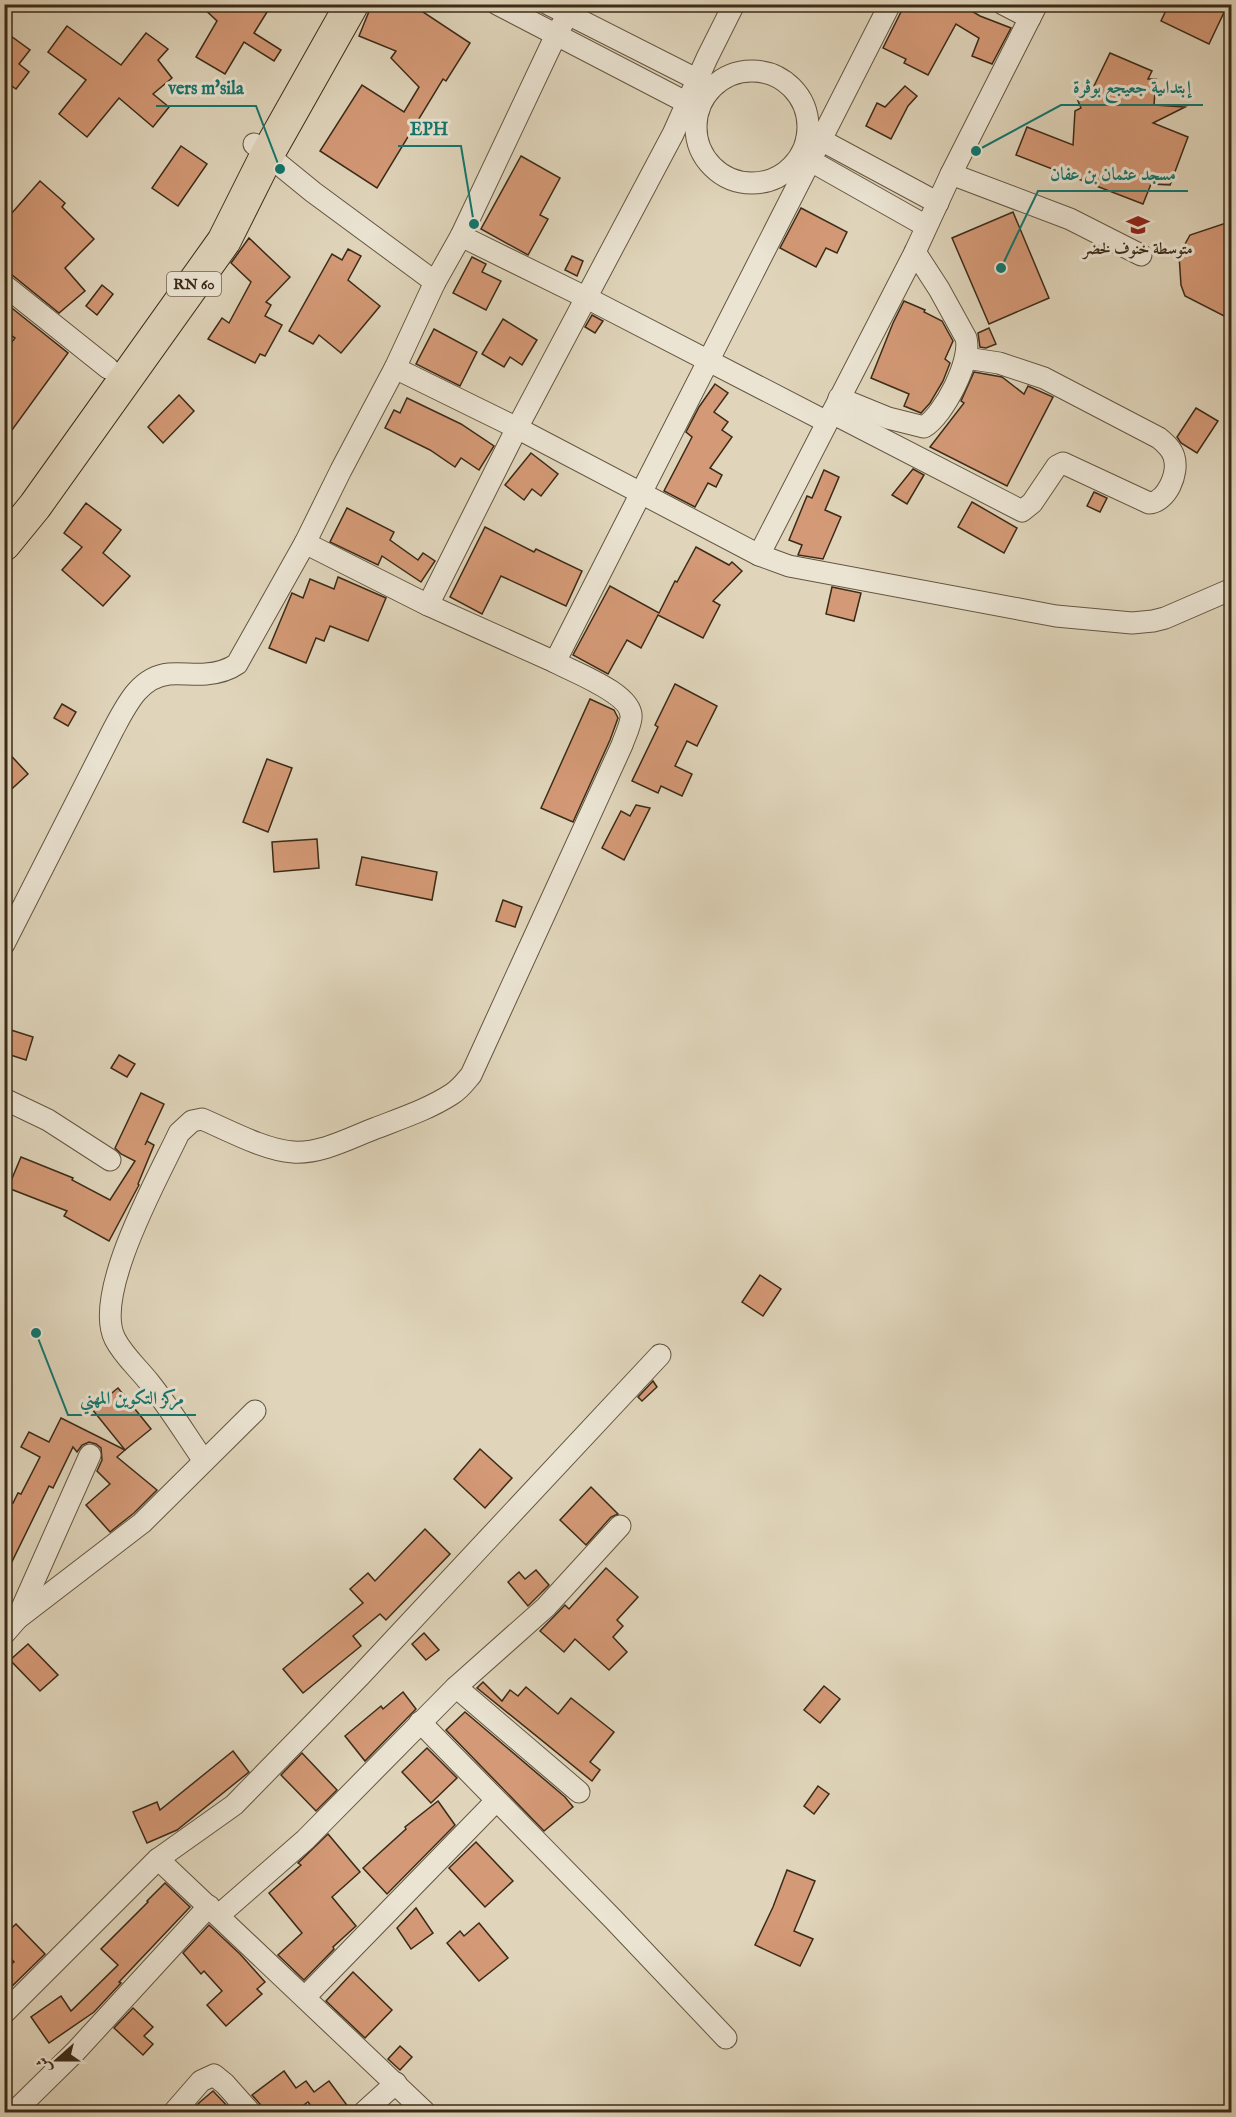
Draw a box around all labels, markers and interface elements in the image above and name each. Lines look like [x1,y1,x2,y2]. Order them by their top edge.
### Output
callout: إبتداىية جعيجع بوڨرة [1061,69,1203,105]
callout: vers m'sila [156,70,256,106]
text: إبتداىية جعيجع بوڨرة [1073,77,1193,104]
text: vers m'sila [167,78,245,101]
callout: EPH [398,110,461,146]
text: EPH [410,119,449,142]
callout: مسجد عثمان بن عفان [1038,155,1188,191]
text: مسجد عثمان بن عفان [1050,164,1176,187]
school or university icon: متوسطة خنوف لخضر [1125,212,1151,238]
place label: متوسطة خنوف لخضر [1081,240,1193,260]
road number: RN 60 [167,272,221,296]
callout: مركز التكوين المهني [68,1379,196,1415]
text: مركز التكوين المهني [80,1388,184,1415]
north arrow [27,2030,87,2090]
text: ش [33,2054,57,2076]

